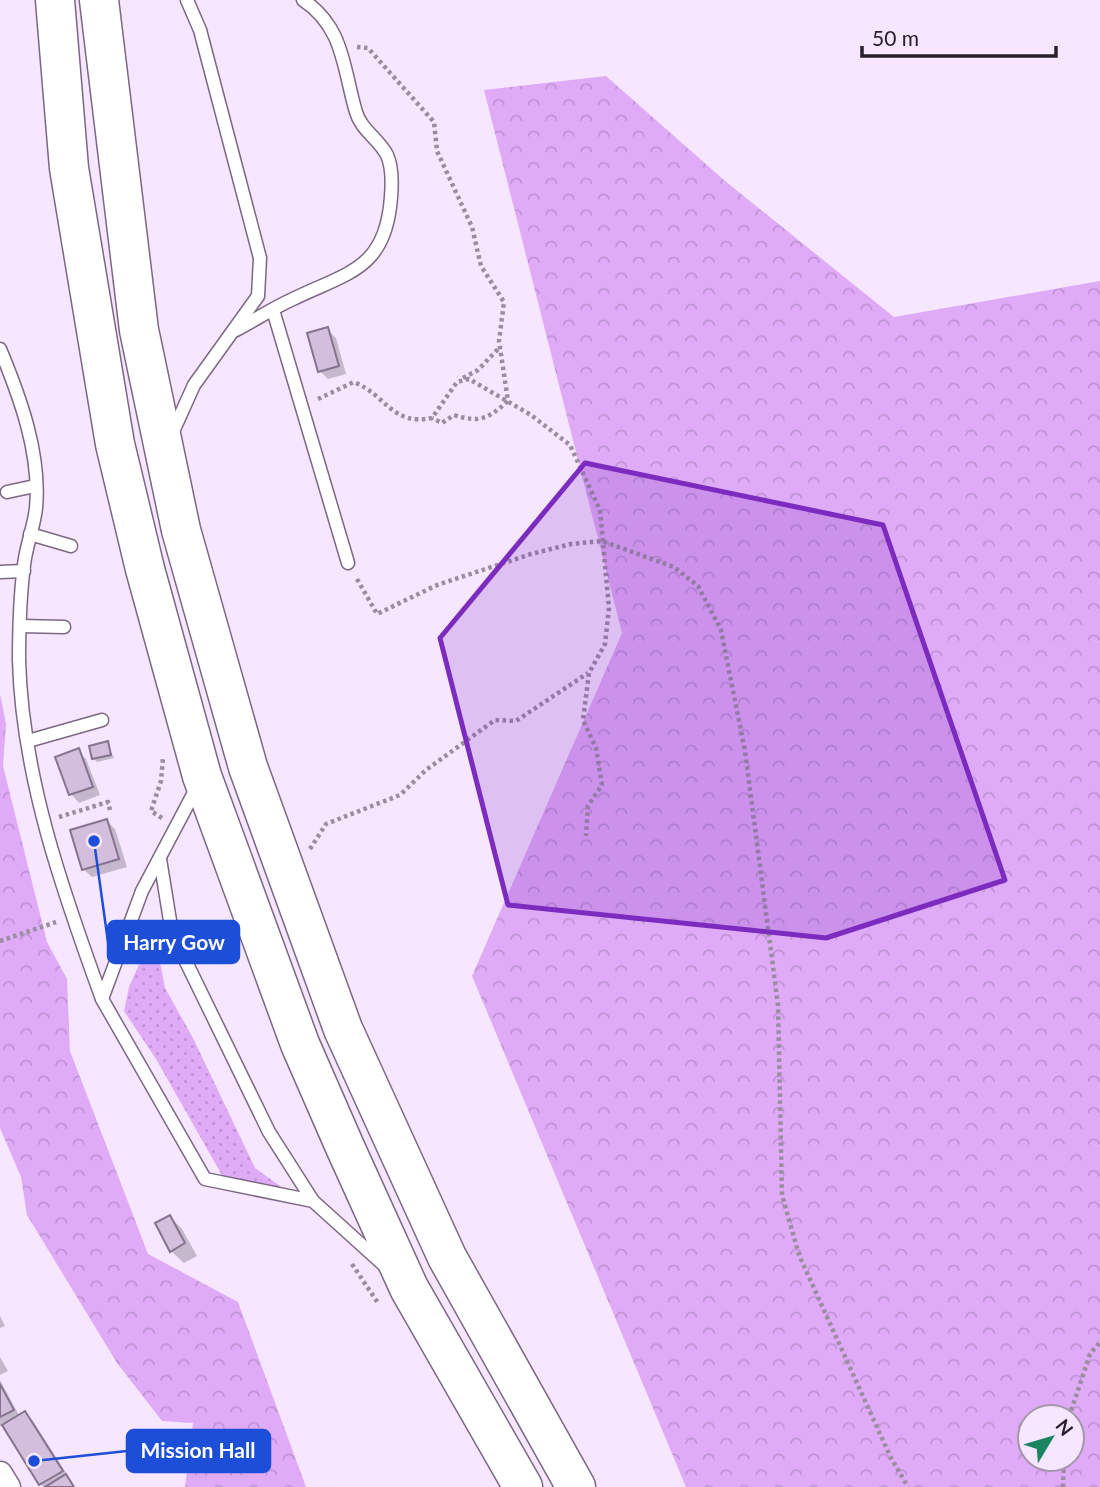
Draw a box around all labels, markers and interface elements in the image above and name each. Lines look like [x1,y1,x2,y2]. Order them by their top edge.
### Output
scale bar [862,14,1056,58]
text: 50 m [872,25,919,50]
callout: Harry Gow [108,921,239,963]
text: Harry Gow [123,929,225,954]
north arrow [1016,1403,1086,1473]
text: N [1051,1414,1078,1440]
callout: Mission Hall [127,1430,270,1472]
text: Mission Hall [141,1437,255,1462]

